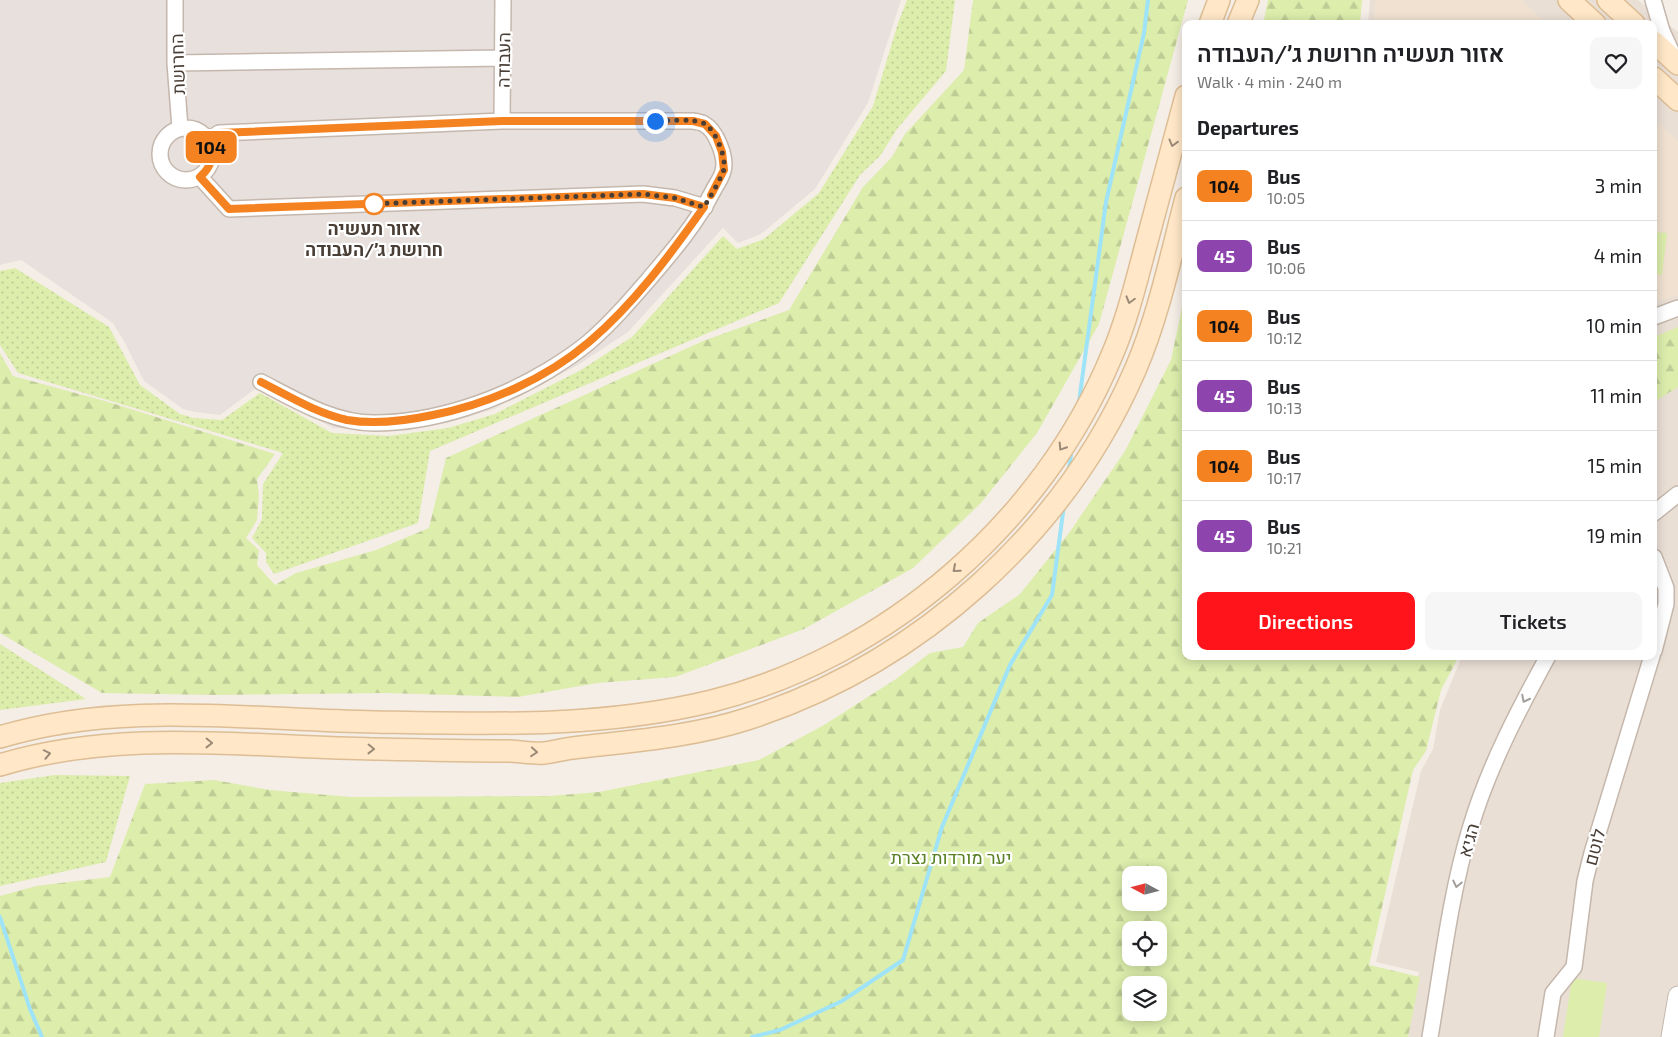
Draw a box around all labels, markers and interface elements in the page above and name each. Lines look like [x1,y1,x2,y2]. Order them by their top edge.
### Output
street label: העבודה [492,32,514,88]
street label: החרושת [165,33,189,95]
button: heart [1590,37,1642,89]
text: אזור תעשיה חרושת ג׳/העבודה [1197,38,1504,67]
text: Walk · 4 min · 240 m [1197,72,1342,91]
your location [643,109,668,134]
text: Departures [1197,116,1299,139]
line badge: 104 [182,131,240,163]
text: 104 [196,136,226,158]
one-way arrow [1169,139,1179,147]
text: Bus [1267,165,1301,188]
text: 3 min [1595,174,1642,197]
text: 104 [1209,175,1240,197]
text: 10:05 [1267,188,1305,207]
marker: אזור תעשיה חרושת ג׳/העבודה [363,193,385,215]
place label: אזור תעשיה חרושת ג׳/העבודה [305,217,443,260]
text: Bus [1267,235,1301,258]
text: 4 min [1594,244,1642,267]
text: 45 [1214,245,1235,267]
text: 10:06 [1267,258,1306,277]
one-way arrow [1126,295,1136,304]
text: Bus [1267,305,1301,328]
text: 10 min [1586,314,1642,337]
text: 104 [1209,315,1240,337]
text: 10:12 [1267,328,1302,347]
text: Bus [1267,375,1301,398]
text: 11 min [1590,384,1642,407]
text: 45 [1214,385,1235,407]
text: 10:13 [1267,398,1302,417]
one-way arrow [1059,441,1069,450]
text: Bus [1267,445,1301,468]
text: 15 min [1588,454,1642,477]
text: 104 [1209,455,1240,477]
text: 10:17 [1267,468,1301,487]
text: Bus [1267,515,1301,538]
text: 19 min [1587,524,1642,547]
text: 45 [1214,525,1235,547]
text: 10:21 [1267,538,1302,557]
one-way arrow [953,563,962,572]
button: Directions [1197,592,1415,650]
button: Tickets [1425,592,1642,650]
one-way arrow [1521,694,1531,703]
one-way arrow [205,738,213,749]
one-way arrow [368,744,376,754]
one-way arrow [530,747,538,758]
one-way arrow [43,749,52,759]
street label: הגיא [1453,820,1483,860]
street label: לוטם [1579,826,1609,868]
park label: יער מורדות נצרת [891,846,1011,868]
north arrow [1122,866,1168,911]
map controls [1122,866,1167,1021]
one-way arrow [1452,879,1462,888]
button: locate [1122,921,1167,966]
button: layers [1122,976,1167,1021]

